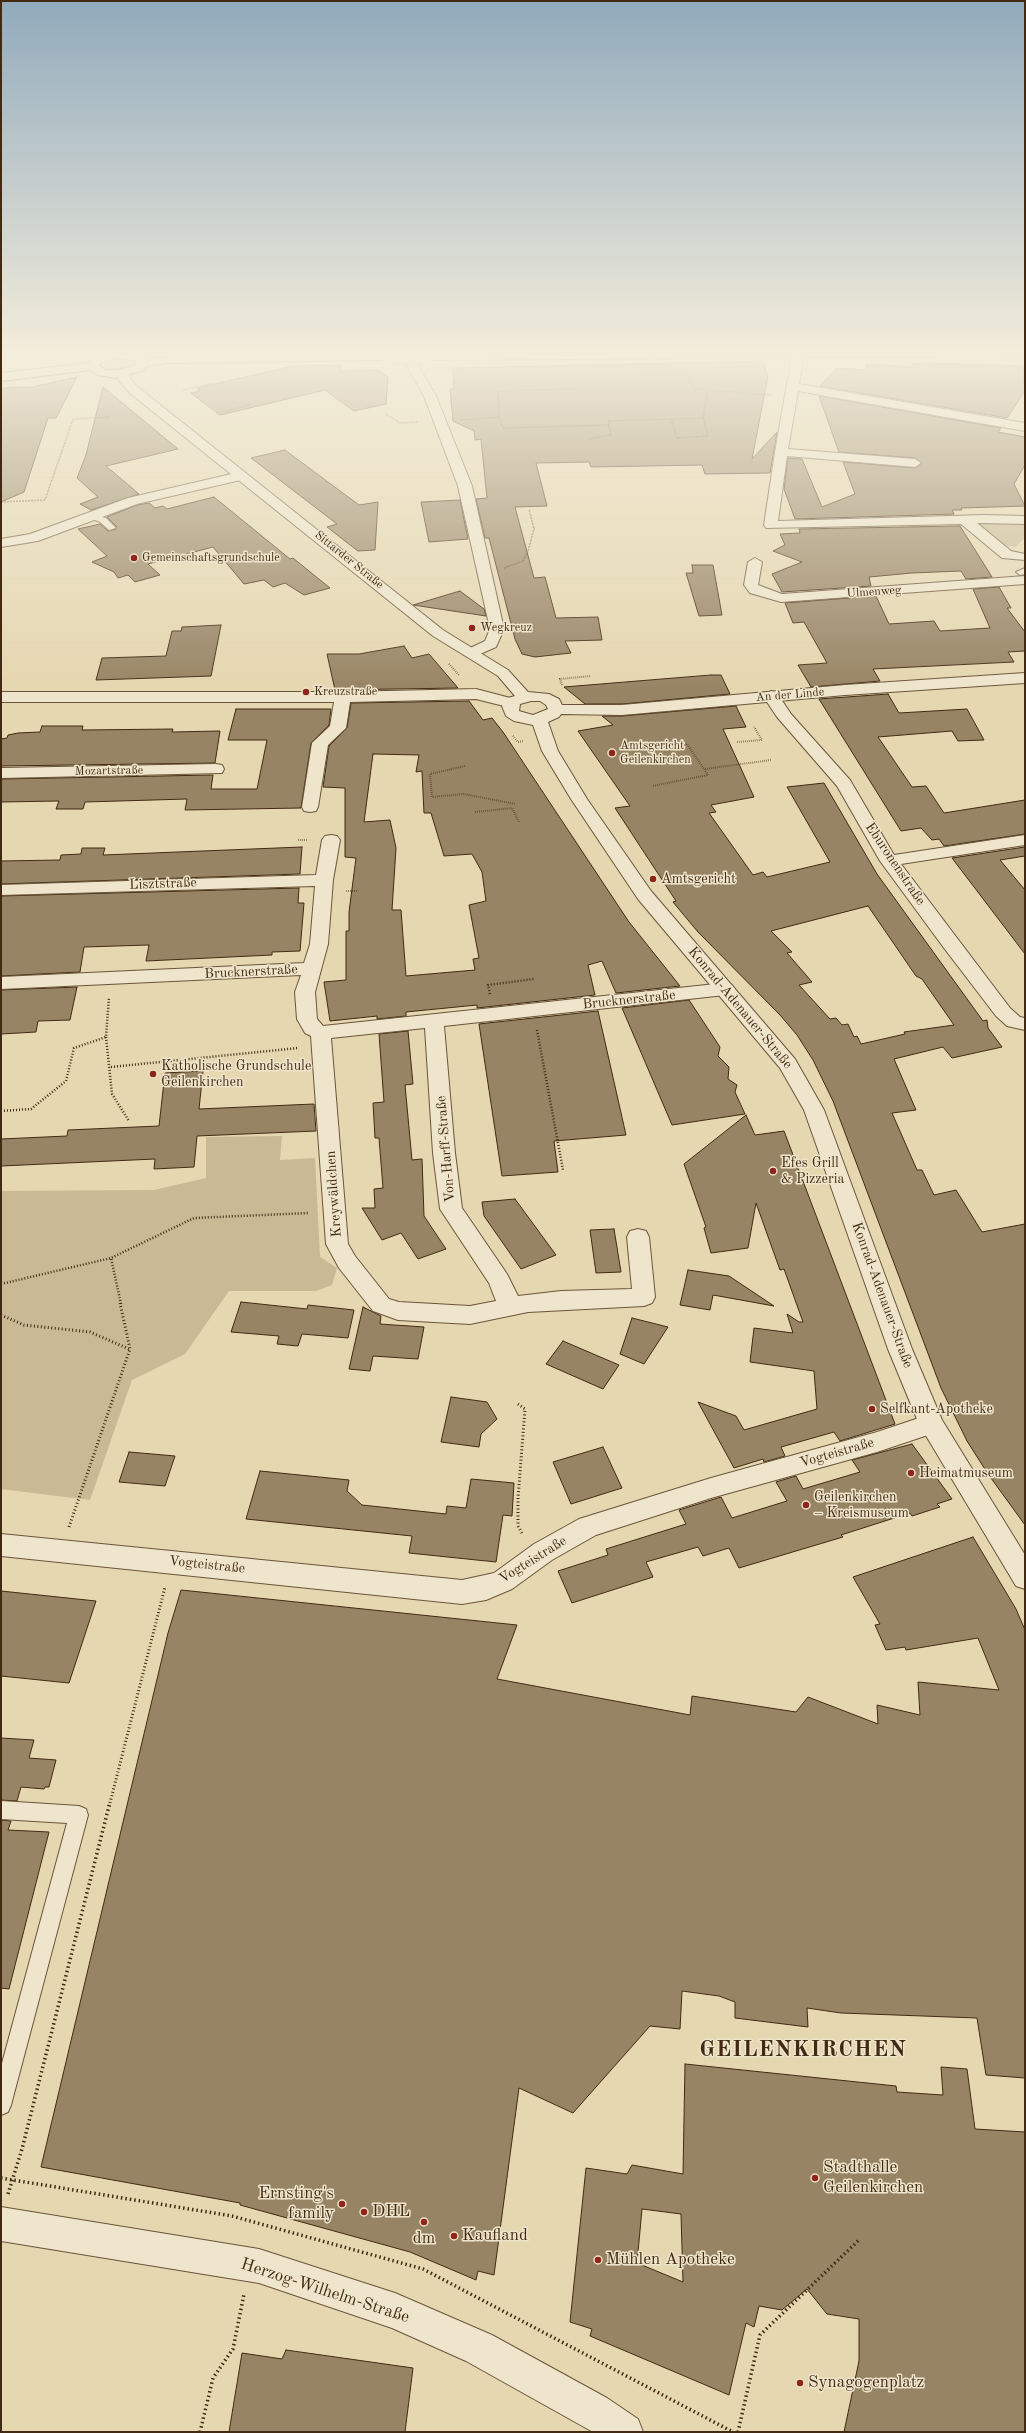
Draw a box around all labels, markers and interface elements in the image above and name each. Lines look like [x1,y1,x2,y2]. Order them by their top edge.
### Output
street label: Sittarder Straße [312,528,386,592]
place label: Gemeinschaftsgrundschule [142,551,280,565]
marker: Gemeinschaftsgrundschule [129,553,139,563]
street label: Ulmenweg [846,583,902,601]
place label: Wegkreuz [480,621,532,635]
marker: Wegkreuz [467,623,477,633]
place label: Kreuzstraße [314,685,377,699]
street label: An der Linde [755,685,825,705]
marker: Kreuzstraße [301,687,311,697]
place label: Amtsgericht Geilenkirchen [620,739,691,767]
marker: Amtsgericht Geilenkirchen [607,748,617,758]
street label: Mozartstraße [75,763,143,779]
street label: Eburonenstraße [861,820,929,908]
place label: Amtsgericht [661,871,736,887]
street label: Lisztstraße [129,874,197,894]
marker: Amtsgericht [648,874,658,884]
street label: Konrad-Adenauer-Straße [684,944,796,1072]
street label: Brucknerstraße [204,961,298,983]
street label: Brucknerstraße [582,987,676,1013]
place label: Katholische Grundschule Geilenkirchen [161,1058,311,1090]
marker: Katholische Grundschule Geilenkirchen [148,1069,158,1079]
street label: Von-Harff-Straße [433,1095,459,1203]
street label: Kreywäldchen [323,1150,345,1238]
place label: Efes Grill & Pizzeria [781,1155,844,1188]
marker: Efes Grill & Pizzeria [768,1166,778,1176]
street label: Konrad-Adenauer-Straße [848,1220,916,1370]
place label: Selfkant-Apotheke [880,1401,993,1417]
marker: Selfkant-Apotheke [867,1404,877,1414]
street label: Vogteistraße [798,1434,876,1472]
place label: Heimatmuseum [919,1465,1013,1481]
marker: Heimatmuseum [906,1468,916,1478]
place label: Geilenkirchen – Kreismuseum [814,1489,909,1522]
marker: Geilenkirchen – Kreismuseum [801,1500,811,1510]
street label: Vogteistraße [496,1533,570,1587]
street label: Vogteistraße [168,1553,246,1577]
district label: GEILENKIRCHEN [699,2037,907,2063]
place label: Stadthalle Geilenkirchen [823,2158,923,2198]
marker: Stadthalle Geilenkirchen [810,2173,820,2183]
place label: Ernsting's family [258,2184,334,2224]
marker: Ernsting's family [337,2199,347,2209]
place label: DHL [372,2202,410,2222]
marker: DHL [359,2207,369,2217]
marker: dm [419,2217,429,2227]
place label: Kaufland [462,2226,528,2246]
place label: dm [413,2229,435,2249]
marker: Kaufland [449,2231,459,2241]
place label: Mühlen Apotheke [606,2250,735,2270]
street label: Herzog-Wilhelm-Straße [238,2254,412,2328]
marker: Mühlen Apotheke [593,2255,603,2265]
place label: Synagogenplatz [808,2373,924,2393]
marker: Synagogenplatz [795,2378,805,2388]

